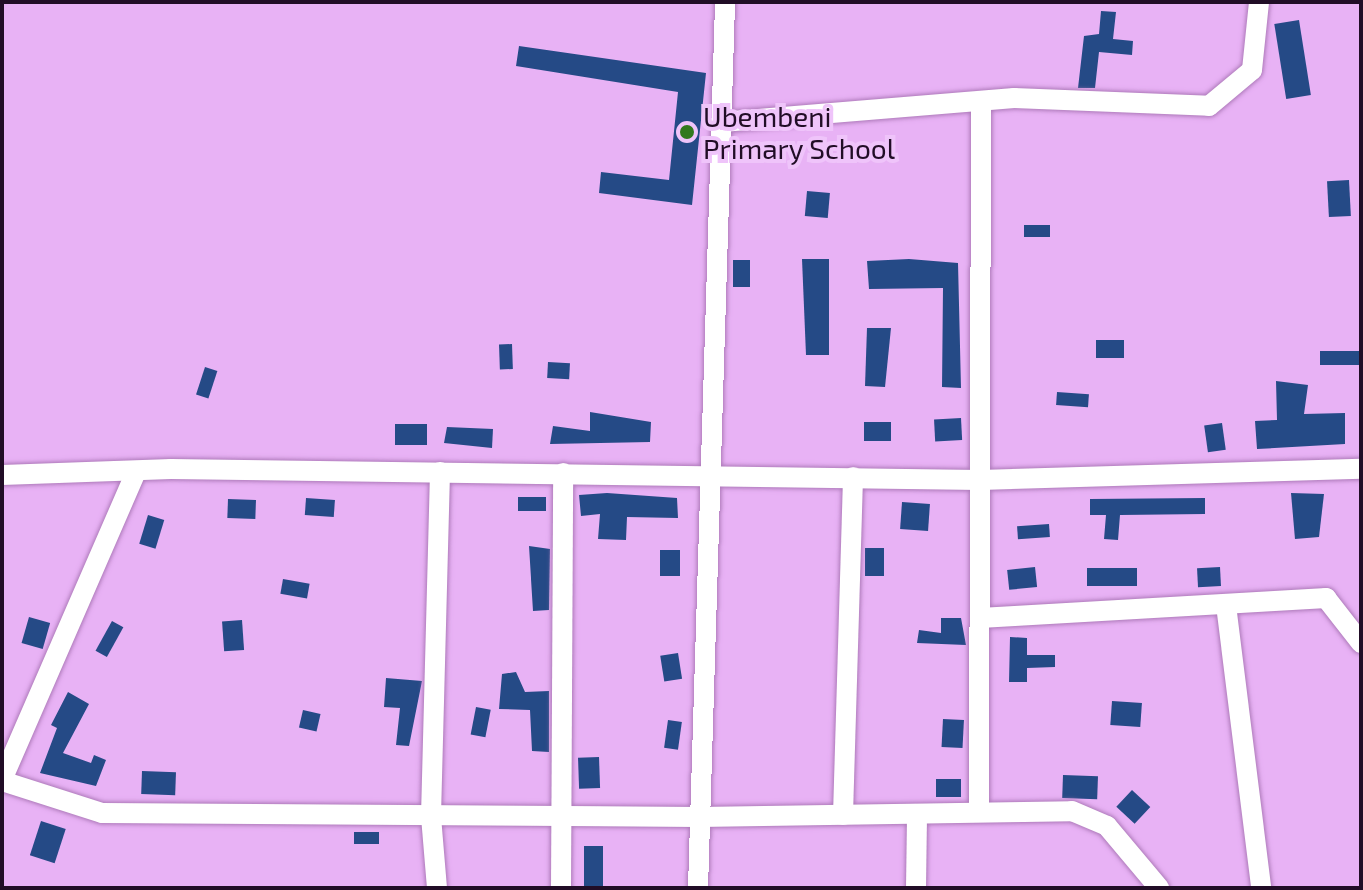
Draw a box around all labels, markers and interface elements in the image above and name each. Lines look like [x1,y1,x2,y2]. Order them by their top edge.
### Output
place label: Ubembeni Primary School [703,99,896,165]
marker: Ubembeni Primary School [678,123,696,141]

